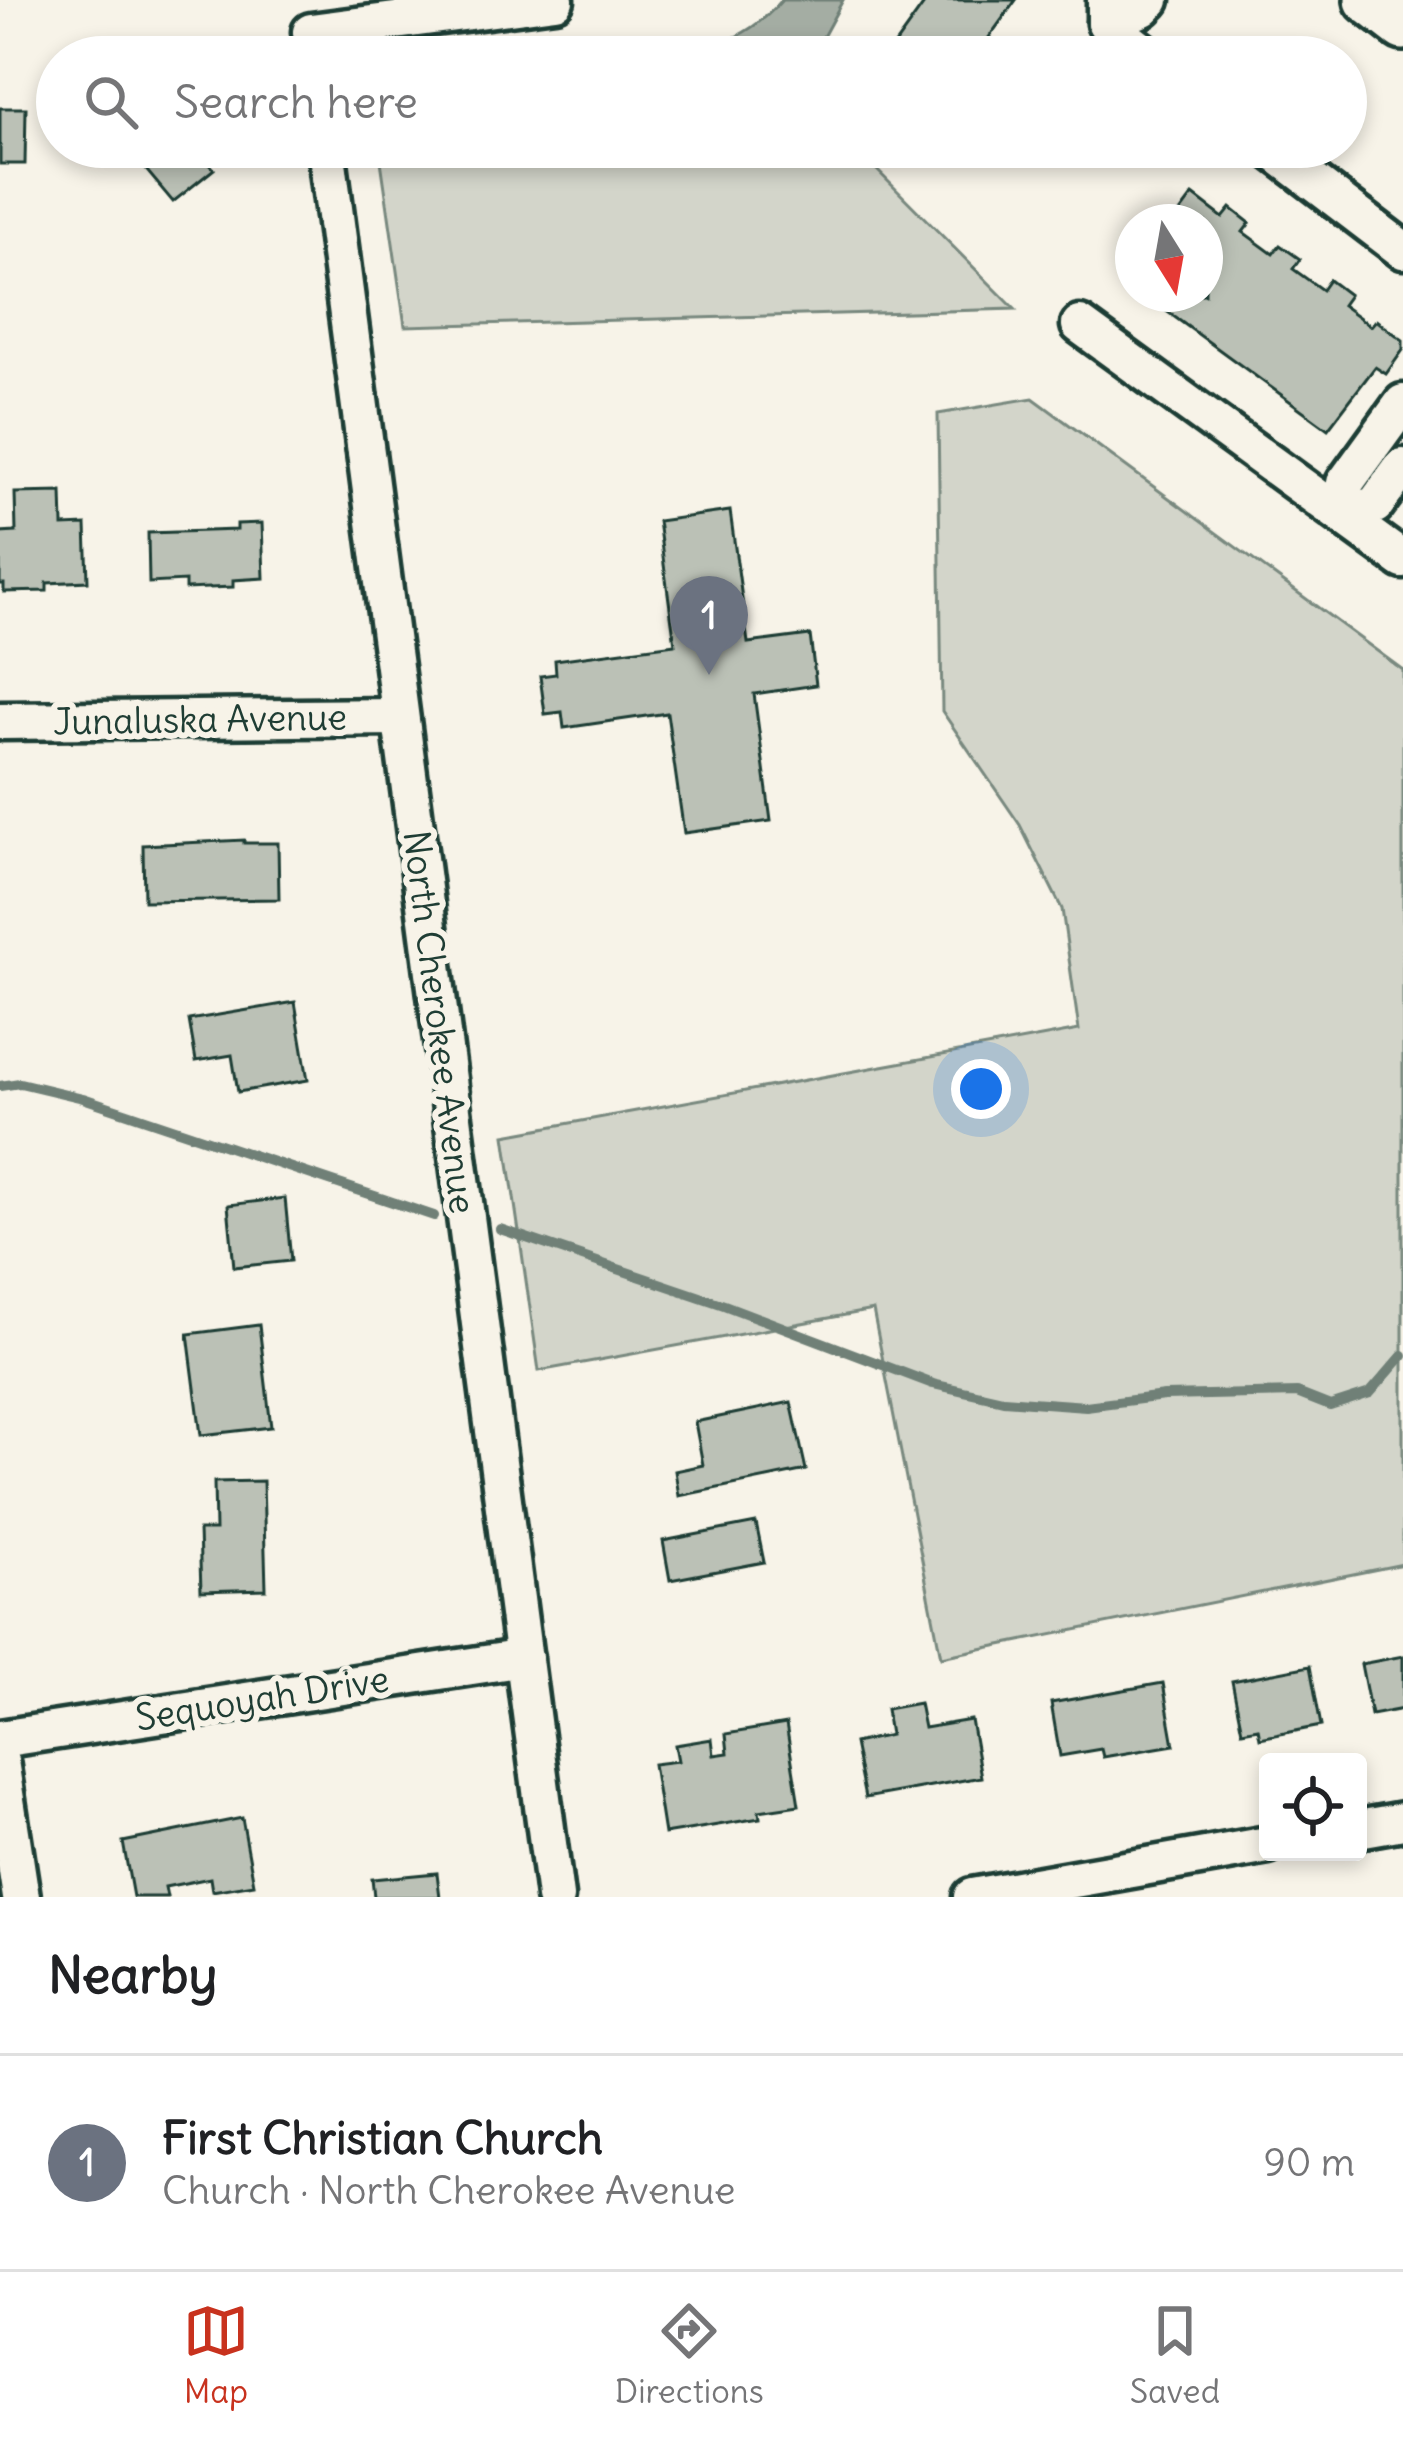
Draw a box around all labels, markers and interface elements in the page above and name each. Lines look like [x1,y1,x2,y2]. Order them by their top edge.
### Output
search box [36,36,1367,168]
icon: search [78,69,144,135]
text: Search here [174,74,418,130]
north arrow [1115,204,1223,312]
pin: 1 [670,576,748,675]
street label: Junaluska Avenue [53,694,347,745]
street label: North Cherokee Avenue [394,828,485,1216]
your location [951,1059,1011,1119]
street label: Sequoyah Drive [132,1656,392,1741]
map controls [1259,1753,1367,1861]
button: locate [1259,1753,1367,1861]
text: Nearby [48,1943,217,2007]
text: First Christian Church [162,2110,603,2166]
text: 1 [79,2138,95,2187]
text: 90 m [1263,2138,1355,2187]
text: Church · North Cherokee Avenue [162,2166,736,2215]
tab: Map [183,2298,249,2412]
tab: Directions [615,2298,764,2412]
tab: Saved [1130,2298,1220,2412]

